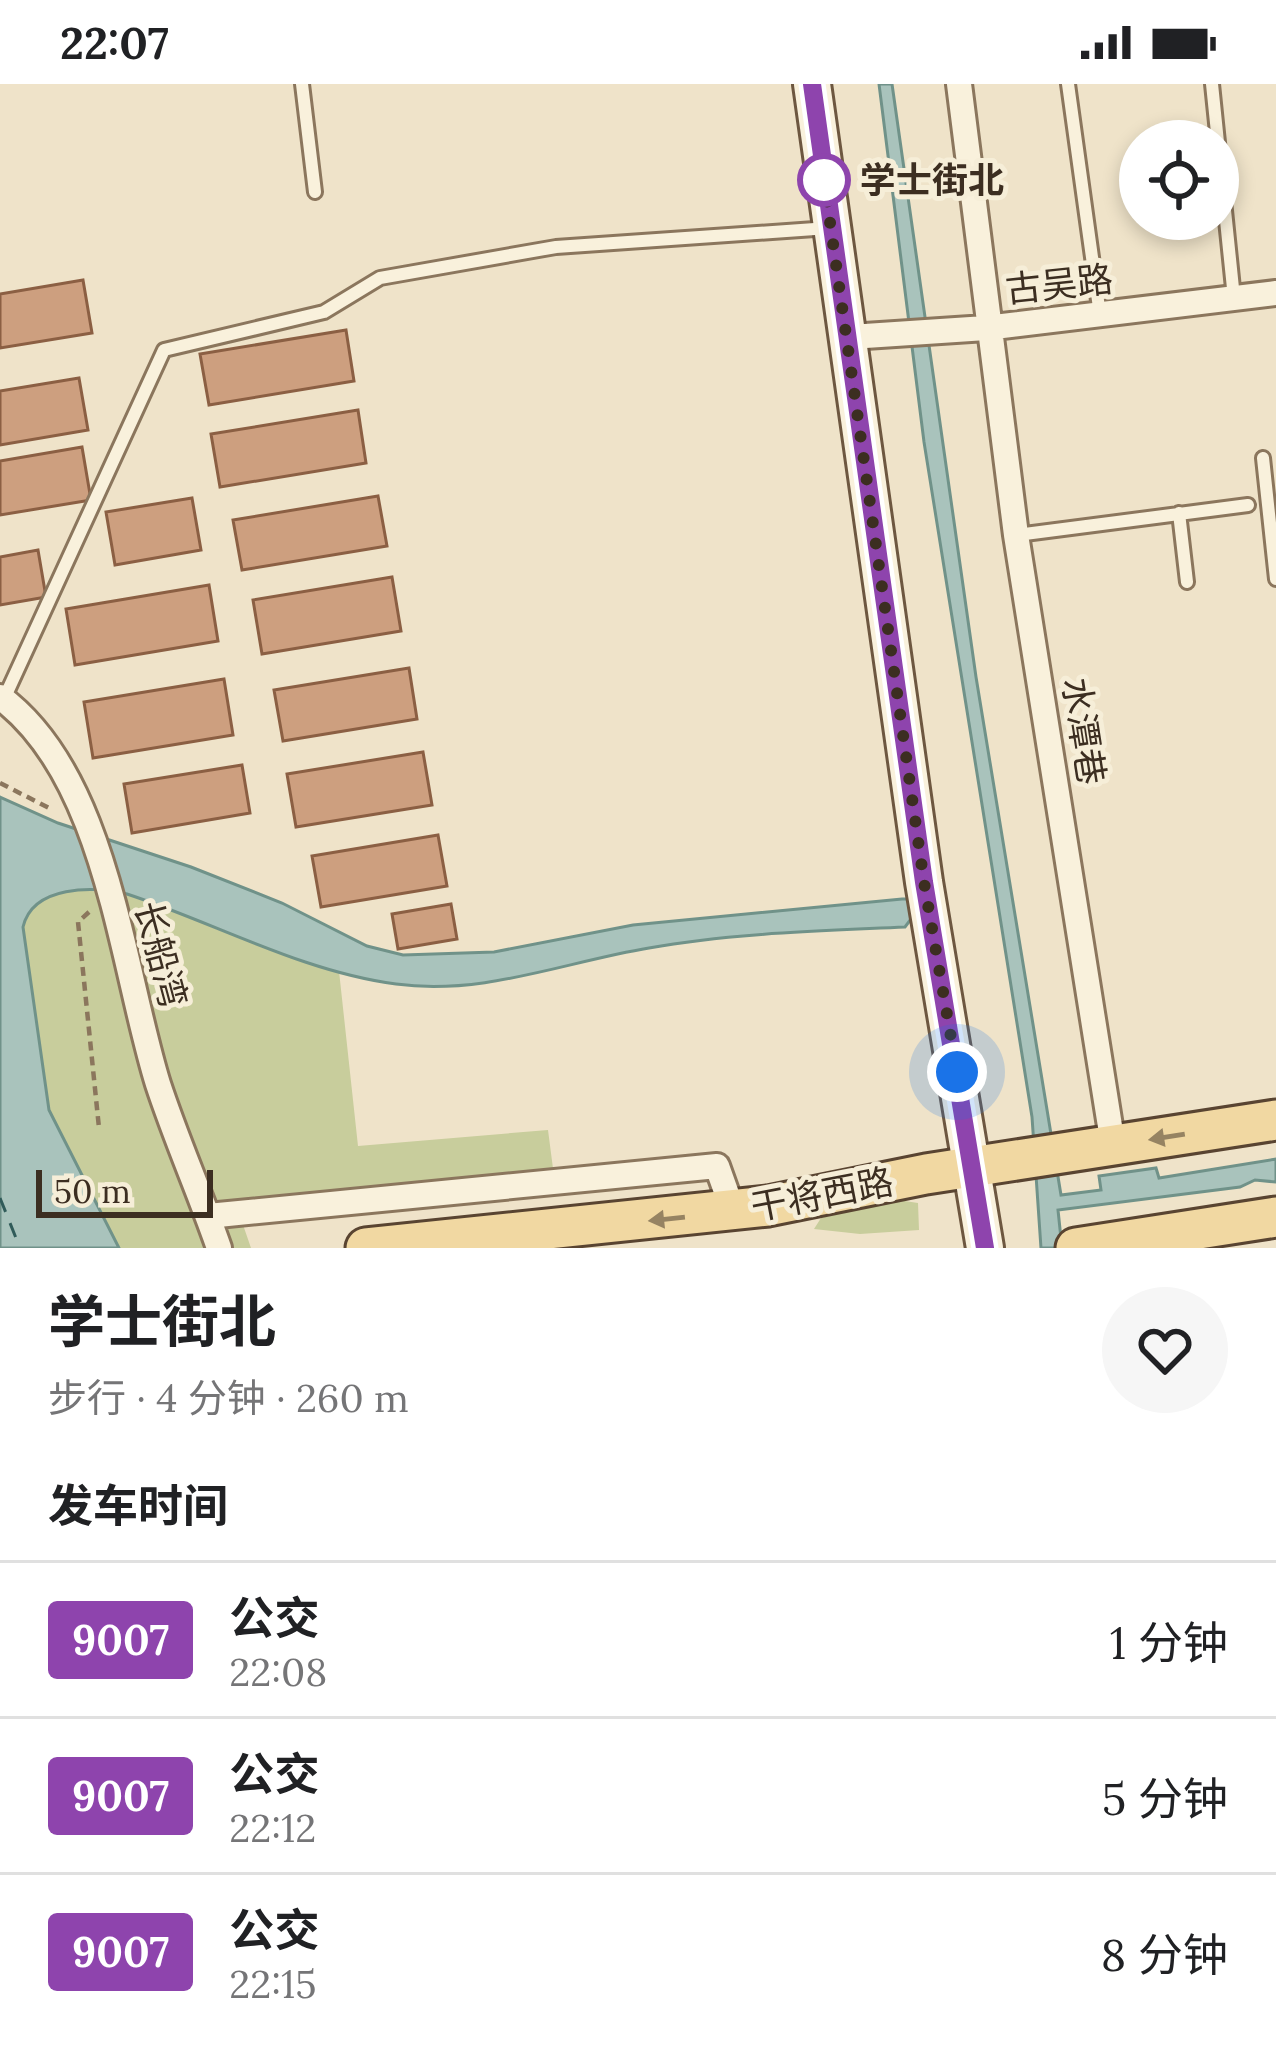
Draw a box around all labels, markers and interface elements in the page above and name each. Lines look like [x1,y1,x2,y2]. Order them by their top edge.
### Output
text: 22:07 [60,14,169,71]
map controls [1119,120,1239,240]
button: locate [1119,120,1239,240]
marker: 学士街北 [799,155,849,205]
place label: 学士街北 [860,157,1004,203]
street label: 古吴路 [1003,255,1115,313]
street label: 水潭巷 [1053,674,1115,788]
street label: 长船湾 [125,896,197,1012]
your location [927,1042,987,1102]
one-way arrow [1148,1128,1185,1147]
street label: 干将西路 [747,1158,897,1230]
scale bar [36,1164,213,1217]
text: 50 m [54,1170,131,1212]
one-way arrow [648,1209,685,1228]
text: 学士街北 [48,1285,276,1358]
button: heart [1102,1287,1228,1413]
text: 步行 · 4 分钟 · 260 m [48,1373,409,1423]
text: 发车时间 [48,1477,228,1534]
text: 公交 [229,1589,319,1646]
text: 9007 [72,1613,169,1667]
text: 1 分钟 [1110,1614,1228,1671]
text: 22:08 [229,1647,327,1697]
text: 公交 [229,1745,319,1802]
text: 9007 [72,1769,169,1823]
text: 5 分钟 [1102,1770,1228,1827]
text: 22:12 [229,1803,316,1853]
text: 公交 [229,1901,319,1958]
text: 9007 [72,1925,169,1979]
text: 8 分钟 [1101,1926,1228,1983]
text: 22:15 [229,1959,316,2009]

